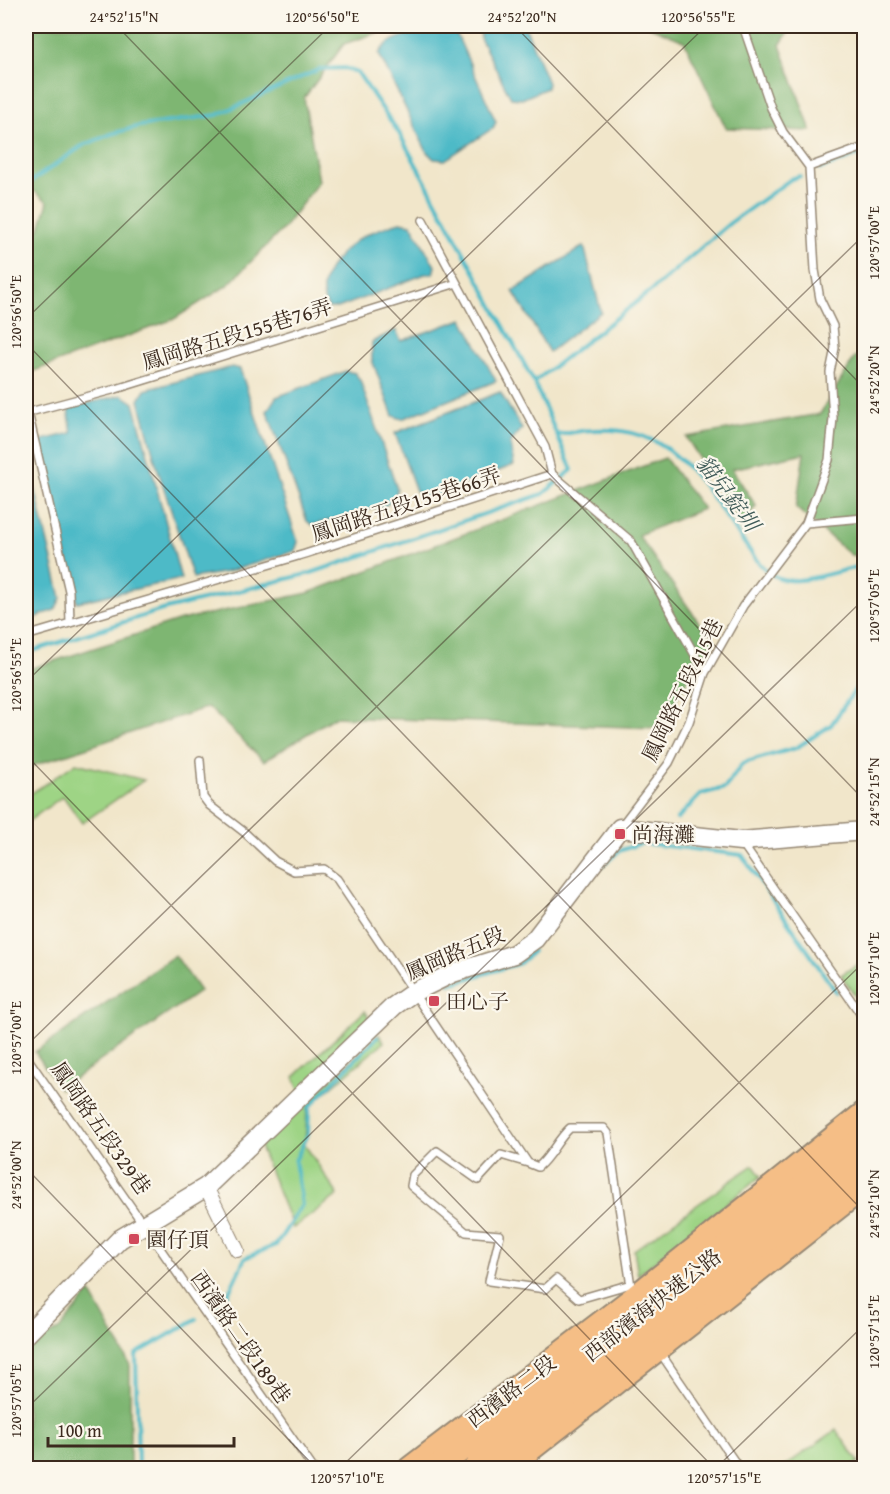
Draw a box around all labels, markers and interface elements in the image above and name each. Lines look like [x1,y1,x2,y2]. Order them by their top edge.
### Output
text: 24°52'15"N [90,6,159,27]
text: 120°56'50"E [285,6,359,27]
text: 24°52'20"N [488,6,557,27]
text: 120°56'55"E [661,6,735,27]
text: 120°57'00"E [863,206,884,280]
text: 120°56'50"E [5,275,26,349]
street label: 鳳岡路五段155巷76弄 [138,290,336,378]
text: 24°52'20"N [863,345,884,414]
water label: 貓兒錠圳 [689,448,770,541]
street label: 鳳岡路五段155巷66弄 [307,459,505,549]
text: 120°57'05"E [863,569,884,643]
street label: 鳳岡路五段415巷 [634,613,730,767]
text: 120°56'55"E [5,638,26,712]
text: 24°52'15"N [863,757,884,826]
place label: 尚海灘 [632,819,695,850]
marker: 尚海灘 [613,827,627,841]
street label: 鳳岡路五段 [401,918,509,988]
text: 120°57'10"E [863,932,884,1006]
place label: 田心子 [446,986,509,1017]
marker: 田心子 [427,994,441,1008]
text: 120°57'00"E [5,1001,26,1075]
street label: 鳳岡路五段329巷 [43,1055,159,1201]
text: 24°52'00"N [5,1140,26,1209]
text: 24°52'10"N [863,1169,884,1238]
place label: 園仔頂 [146,1224,209,1255]
marker: 園仔頂 [127,1232,141,1246]
street label: 西部濱海快速公路 [576,1241,728,1369]
street label: 西濱路二段189巷 [183,1264,299,1410]
text: 120°57'15"E [863,1295,884,1369]
street label: 西濱路二段 [460,1347,562,1435]
text: 120°57'05"E [5,1364,26,1438]
scale bar [48,1410,234,1448]
text: 100 m [57,1417,102,1444]
text: 120°57'10"E [310,1467,384,1488]
text: 120°57'15"E [687,1467,761,1488]

